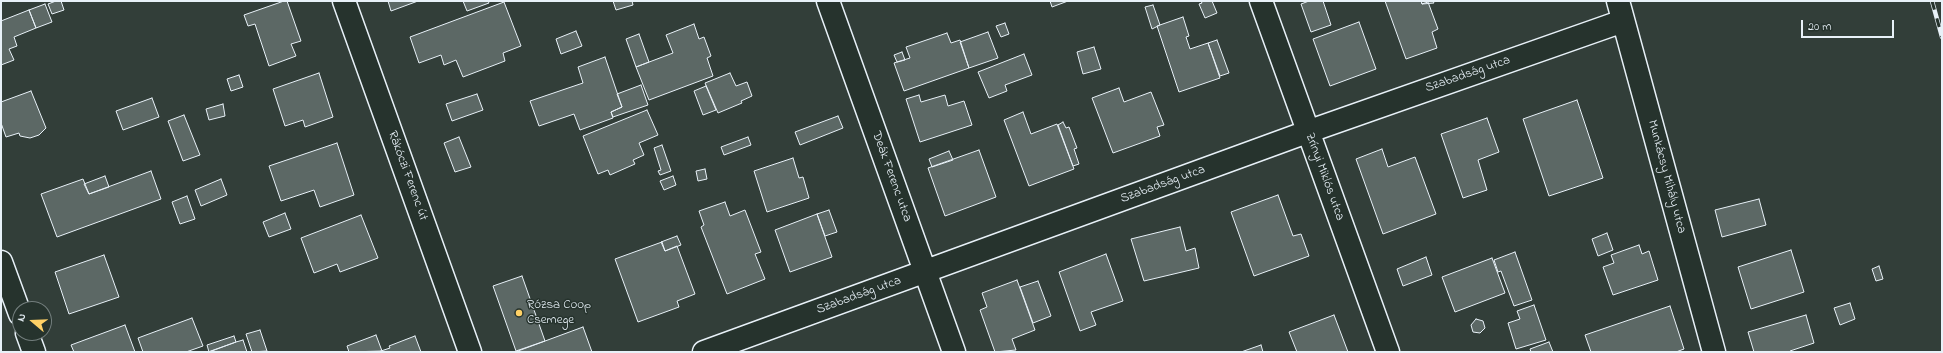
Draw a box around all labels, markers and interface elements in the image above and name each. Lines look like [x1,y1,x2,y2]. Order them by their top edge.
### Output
scale bar [1803,12,1896,38]
text: 20 m [1808,18,1831,36]
street label: Szabadság utca [1423,53,1513,97]
street label: Munkácsy Mihály utca [1643,118,1689,236]
street label: Rákóczi Ferenc út [384,129,430,223]
street label: Deák Ferenc utca [867,130,915,224]
street label: Zrínyi Miklós utca [1301,131,1347,223]
street label: Szabadság utca [1119,162,1207,208]
street label: Szabadság utca [815,273,903,319]
place label: Rózsa Coop Csemege [527,298,591,329]
north arrow [12,301,52,341]
marker: Rózsa Coop Csemege [514,308,524,318]
text: N [13,311,30,324]

